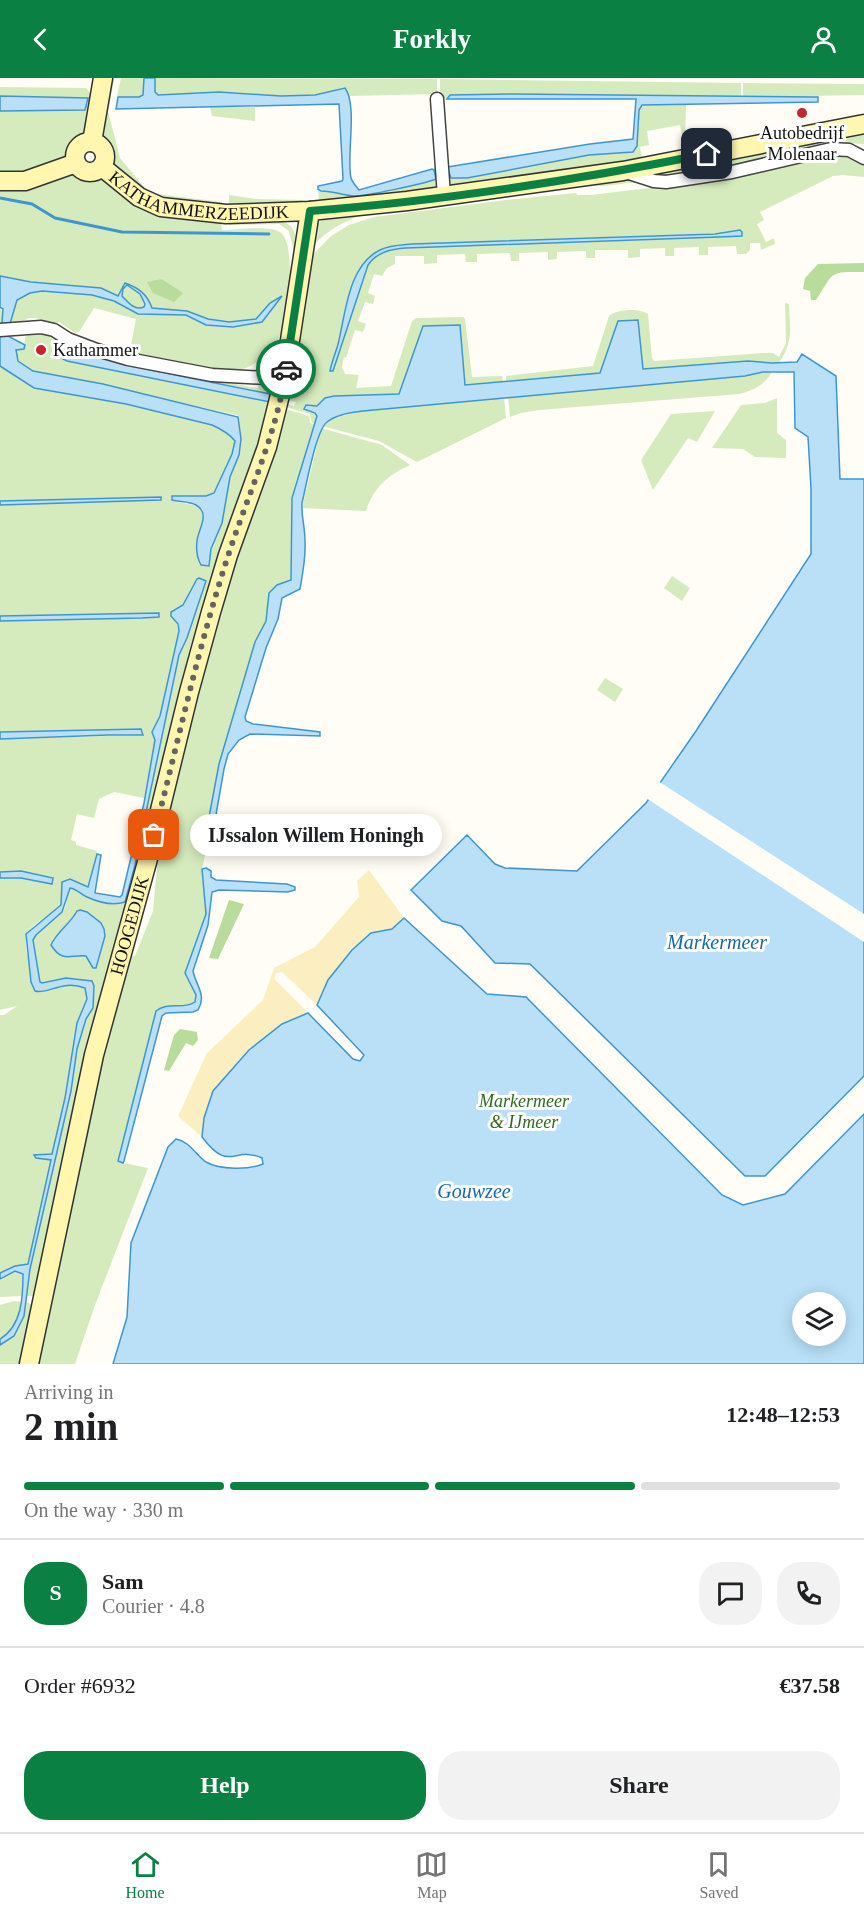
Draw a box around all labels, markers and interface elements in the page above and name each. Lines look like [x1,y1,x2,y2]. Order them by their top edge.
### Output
icon: back [24,23,57,56]
icon: person [807,23,840,56]
text: Forkly [393,24,471,54]
marker: Autobedrijf Molenaar [795,106,809,120]
place label: Autobedrijf Molenaar [760,123,844,164]
pin [681,128,732,179]
icon: home [690,137,723,170]
street label: KATHAMMERZEEDIJK [105,167,289,224]
courier [256,339,316,399]
place label: Kathammer [53,340,138,360]
marker: Kathammer [34,343,48,357]
icon: car [270,353,303,386]
pin [128,809,179,860]
callout: IJssalon Willem Honingh [190,814,442,856]
icon: bag [137,818,170,851]
text: IJssalon Willem Honingh [208,824,424,846]
street label: HOOGEDIJK [106,874,153,977]
water label: Markermeer [666,931,767,953]
park label: Markermeer & IJmeer [478,1091,570,1132]
water label: Gouwzee [437,1180,511,1202]
map controls [792,1292,846,1346]
button: layers [792,1292,846,1346]
text: Arriving in [24,1381,113,1403]
text: 12:48–12:53 [726,1402,840,1427]
text: 2 min [24,1405,118,1448]
text: On the way · 330 m [24,1499,183,1521]
button: chat [699,1562,762,1625]
button: phone [777,1562,840,1625]
text: Sam [102,1569,144,1594]
text: S [49,1580,62,1605]
text: Courier · 4.8 [102,1595,205,1617]
text: Order #6932 [24,1673,136,1698]
text: €37.58 [780,1673,840,1698]
button: Help [24,1751,426,1820]
button: Share [438,1751,840,1820]
tab: Home [125,1848,165,1902]
tab: Map [415,1848,448,1902]
tab: Saved [699,1848,739,1902]

